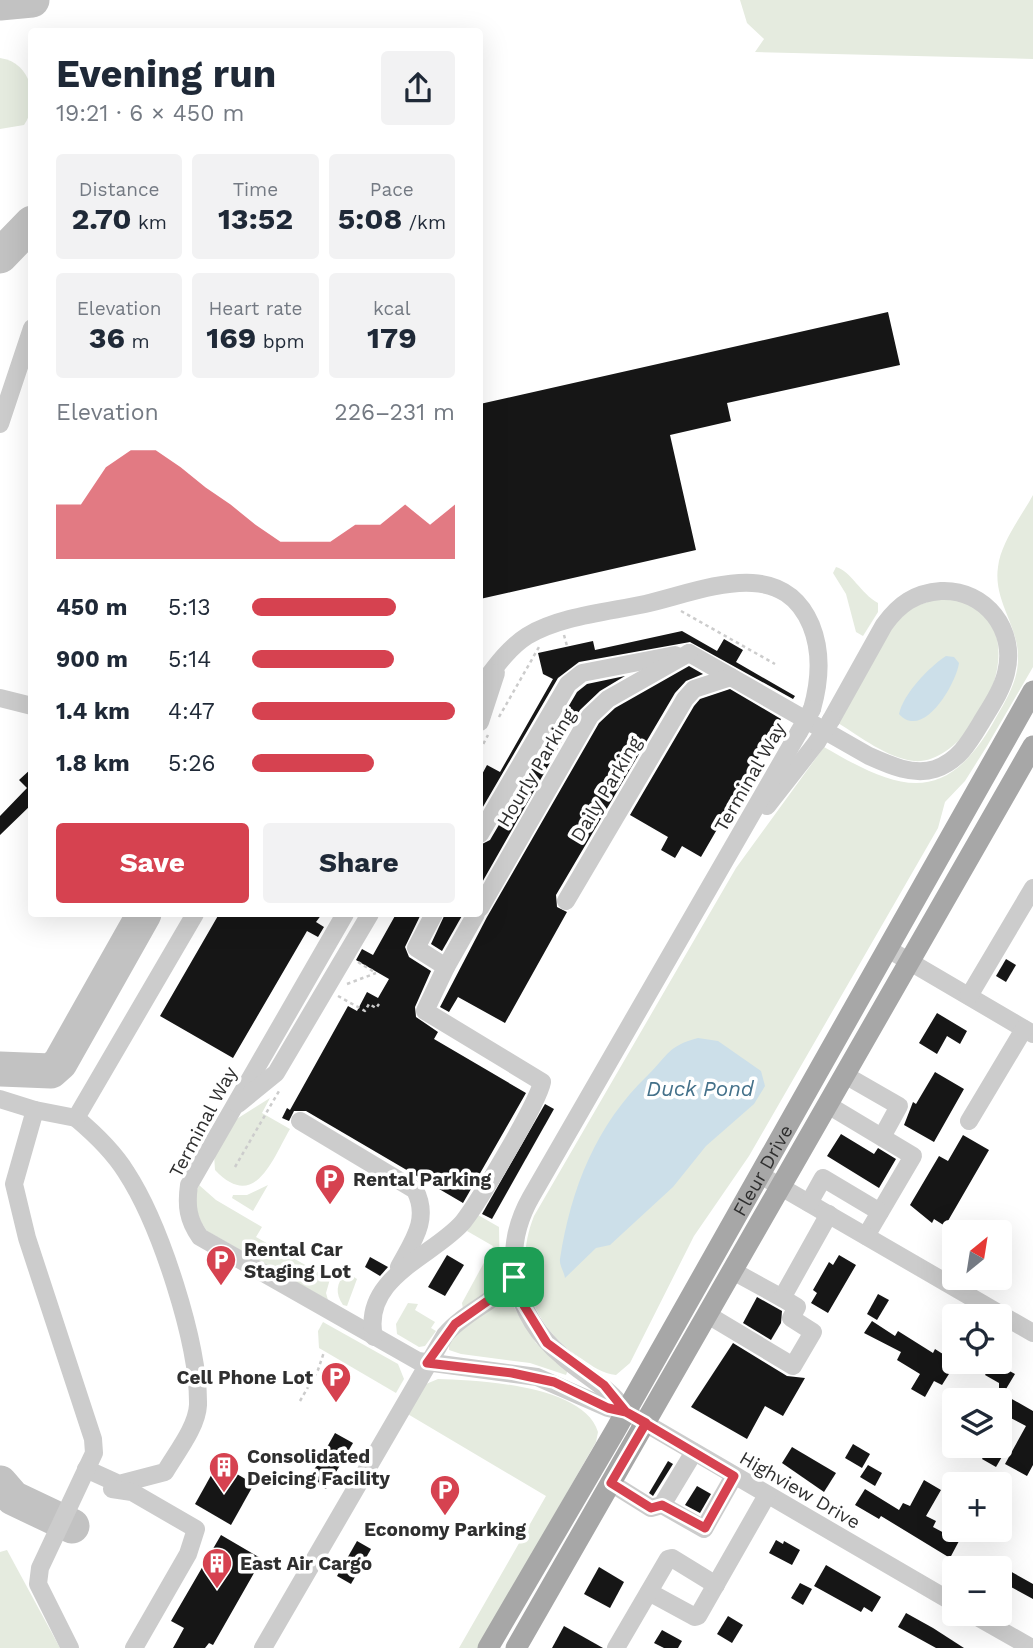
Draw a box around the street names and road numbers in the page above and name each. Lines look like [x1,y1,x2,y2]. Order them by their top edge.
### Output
street label: Hourly Parking [492,704,581,831]
street label: Terminal Way [709,718,791,836]
street label: Daily Parking [566,732,647,846]
street label: Terminal Way [164,1062,242,1181]
street label: Fleur Drive [727,1120,797,1220]
street label: Highview Drive [736,1446,864,1534]

